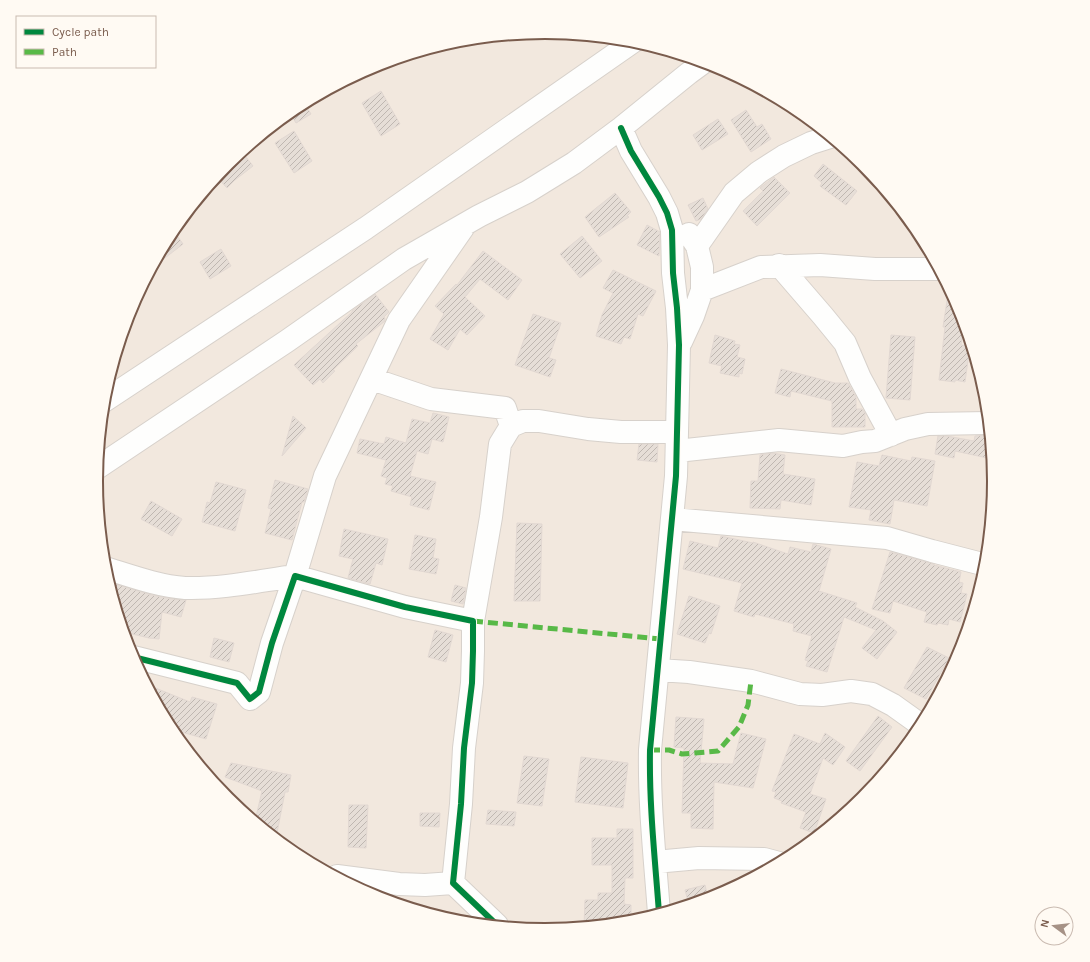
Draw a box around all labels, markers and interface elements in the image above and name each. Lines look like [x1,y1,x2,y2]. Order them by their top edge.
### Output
legend [16,16,156,68]
text: Cycle path [52,25,109,39]
text: Path [52,45,77,59]
north arrow [1034,906,1074,946]
text: N [1038,918,1052,929]

